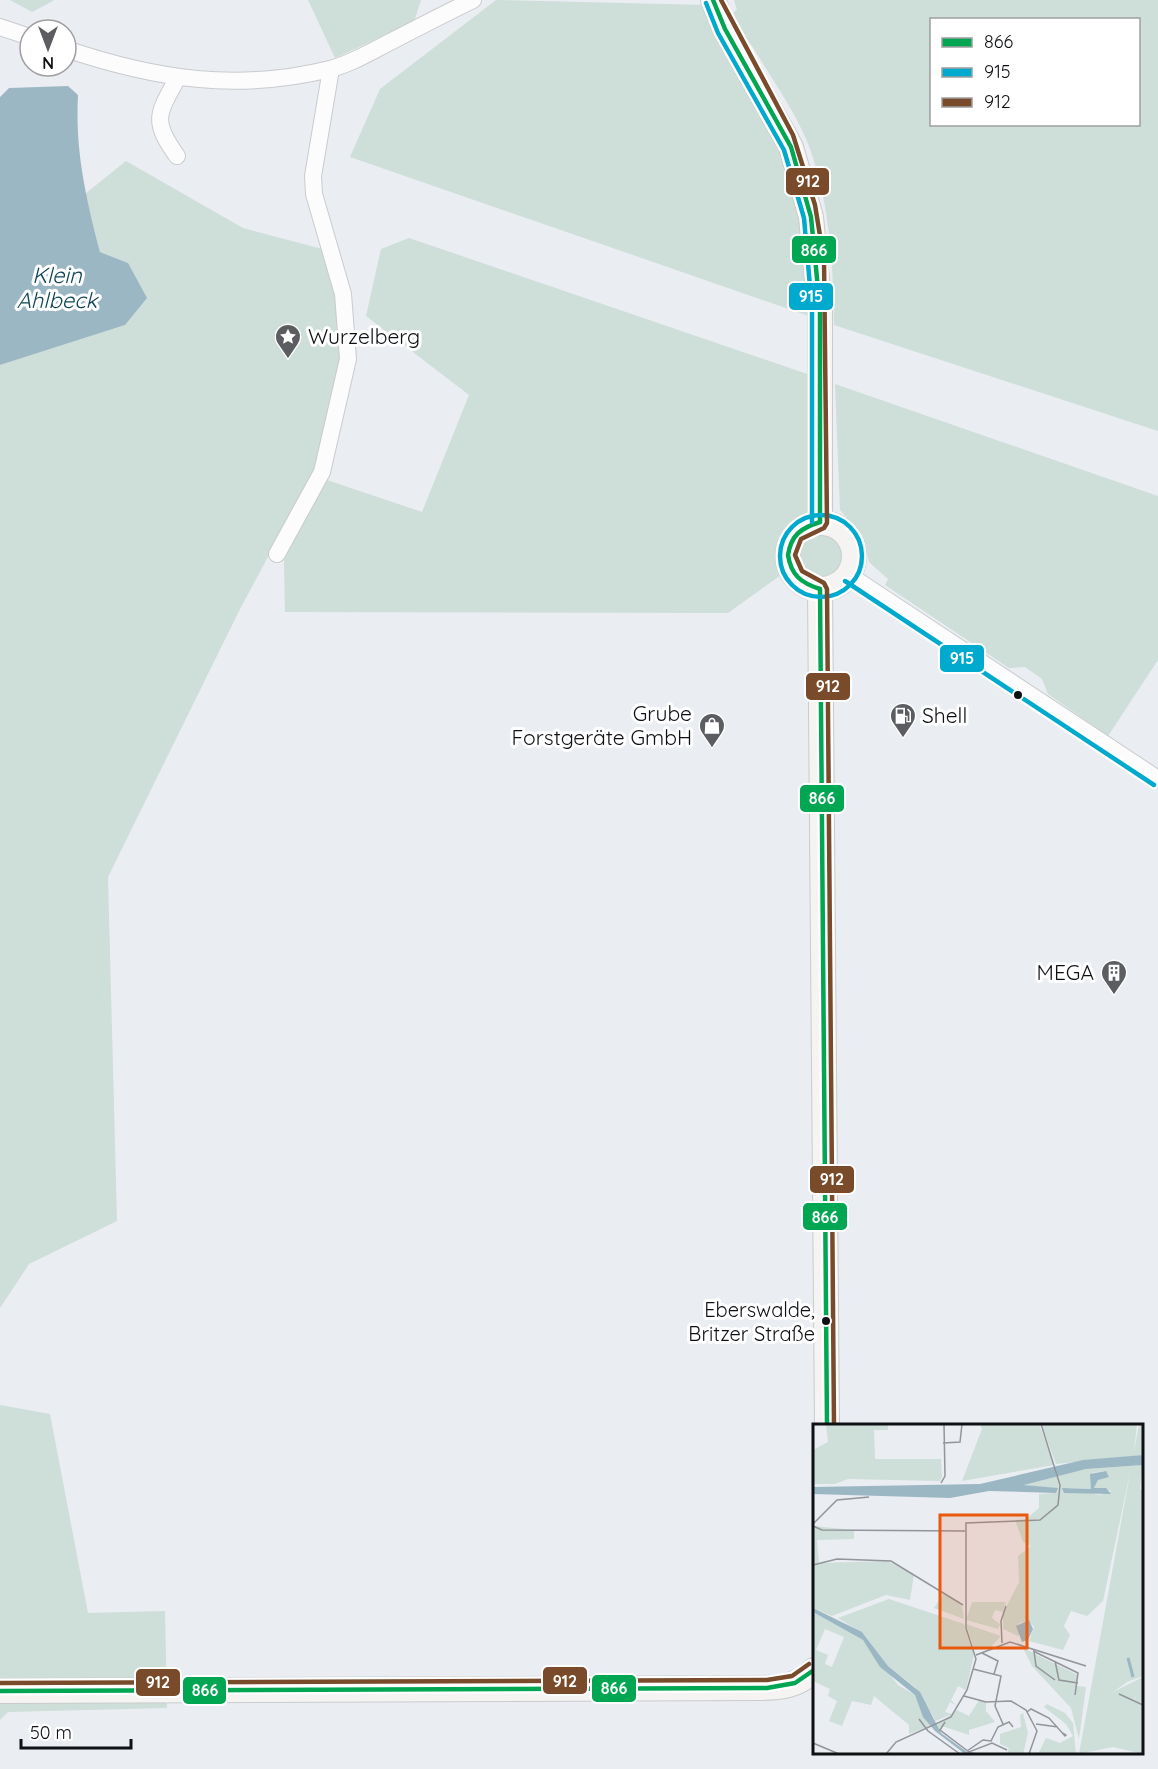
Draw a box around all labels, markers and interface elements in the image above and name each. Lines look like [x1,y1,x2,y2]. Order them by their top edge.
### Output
north arrow [18,18,78,78]
legend [930,18,1140,126]
text: 866 [984,30,1013,53]
text: N [42,53,54,73]
text: 915 [984,60,1011,83]
text: 912 [984,90,1011,113]
line badge: 912 [785,167,830,196]
text: 912 [796,171,820,191]
line badge: 866 [791,235,837,264]
text: 866 [801,240,827,260]
water label: Klein Ahlbeck [17,261,100,314]
line badge: 915 [788,282,834,311]
text: 915 [799,286,823,306]
place icon: Wurzelberg [273,322,303,360]
place label: Wurzelberg [308,323,420,349]
line badge: 915 [939,644,985,673]
text: 915 [950,648,974,668]
line badge: 912 [805,672,851,701]
text: 912 [816,676,840,696]
unlabelled marker [1012,689,1024,701]
place label: Grube Forstgeräte GmbH [511,700,692,750]
fuel station icon: Shell [888,701,918,739]
place label: Shell [922,702,967,728]
shop icon: Grube Forstgeräte GmbH [697,711,727,749]
line badge: 866 [799,784,845,813]
text: 866 [809,788,835,808]
building icon: MEGA [1099,958,1129,996]
place label: MEGA [1037,959,1094,985]
line badge: 912 [809,1165,855,1194]
text: 912 [820,1169,844,1189]
line badge: 866 [802,1202,848,1231]
text: 866 [812,1207,838,1227]
place label: Eberswalde, Britzer Straße [688,1297,815,1346]
marker: Eberswalde, Britzer Straße [820,1315,832,1327]
inset map [813,1424,1143,1754]
line badge: 912 [542,1666,588,1695]
line badge: 912 [135,1668,181,1697]
text: 912 [553,1671,577,1691]
text: 912 [146,1672,170,1692]
line badge: 866 [591,1674,637,1703]
line badge: 866 [182,1676,227,1705]
text: 866 [601,1678,627,1698]
text: 866 [192,1680,218,1700]
scale bar [21,1712,130,1750]
text: 50 m [30,1721,72,1744]

